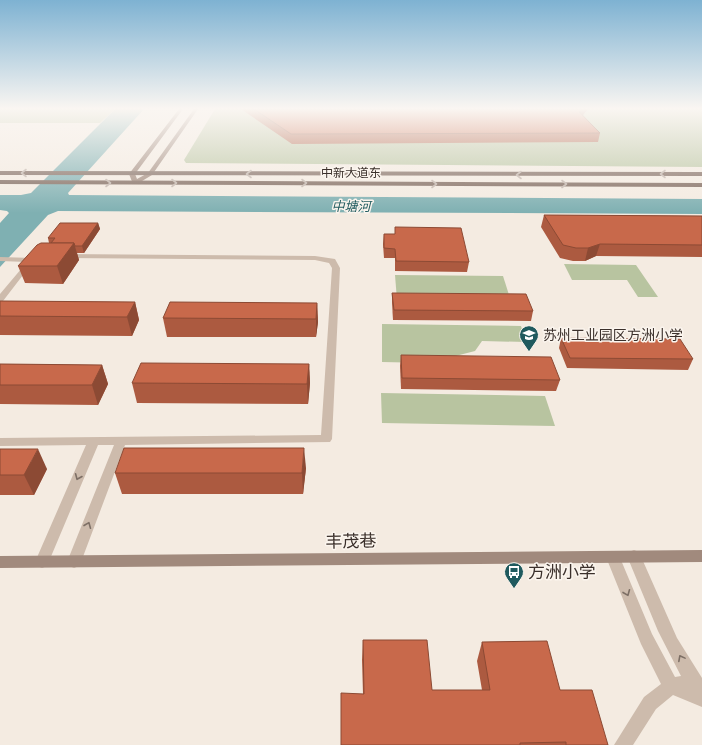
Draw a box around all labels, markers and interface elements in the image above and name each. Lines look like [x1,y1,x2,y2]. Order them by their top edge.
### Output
street label: 中新大道东 [321,165,381,179]
one-way arrow [21,169,27,177]
one-way arrow [246,170,252,178]
one-way arrow [660,170,666,178]
one-way arrow [516,171,522,179]
one-way arrow [105,179,111,187]
one-way arrow [171,179,177,187]
one-way arrow [301,179,307,187]
one-way arrow [431,180,437,188]
one-way arrow [561,180,567,188]
water label: 中塘河 [331,198,373,214]
school or university icon: 苏州工业园区方洲小学 [518,324,540,352]
place label: 苏州工业园区方洲小学 [543,326,683,343]
one-way arrow [75,473,83,480]
one-way arrow [83,522,91,529]
street label: 丰茂巷 [325,530,377,550]
bus stop icon: 方洲小学 [503,561,525,589]
place label: 方洲小学 [528,561,596,581]
one-way arrow [623,589,631,596]
one-way arrow [678,655,685,662]

